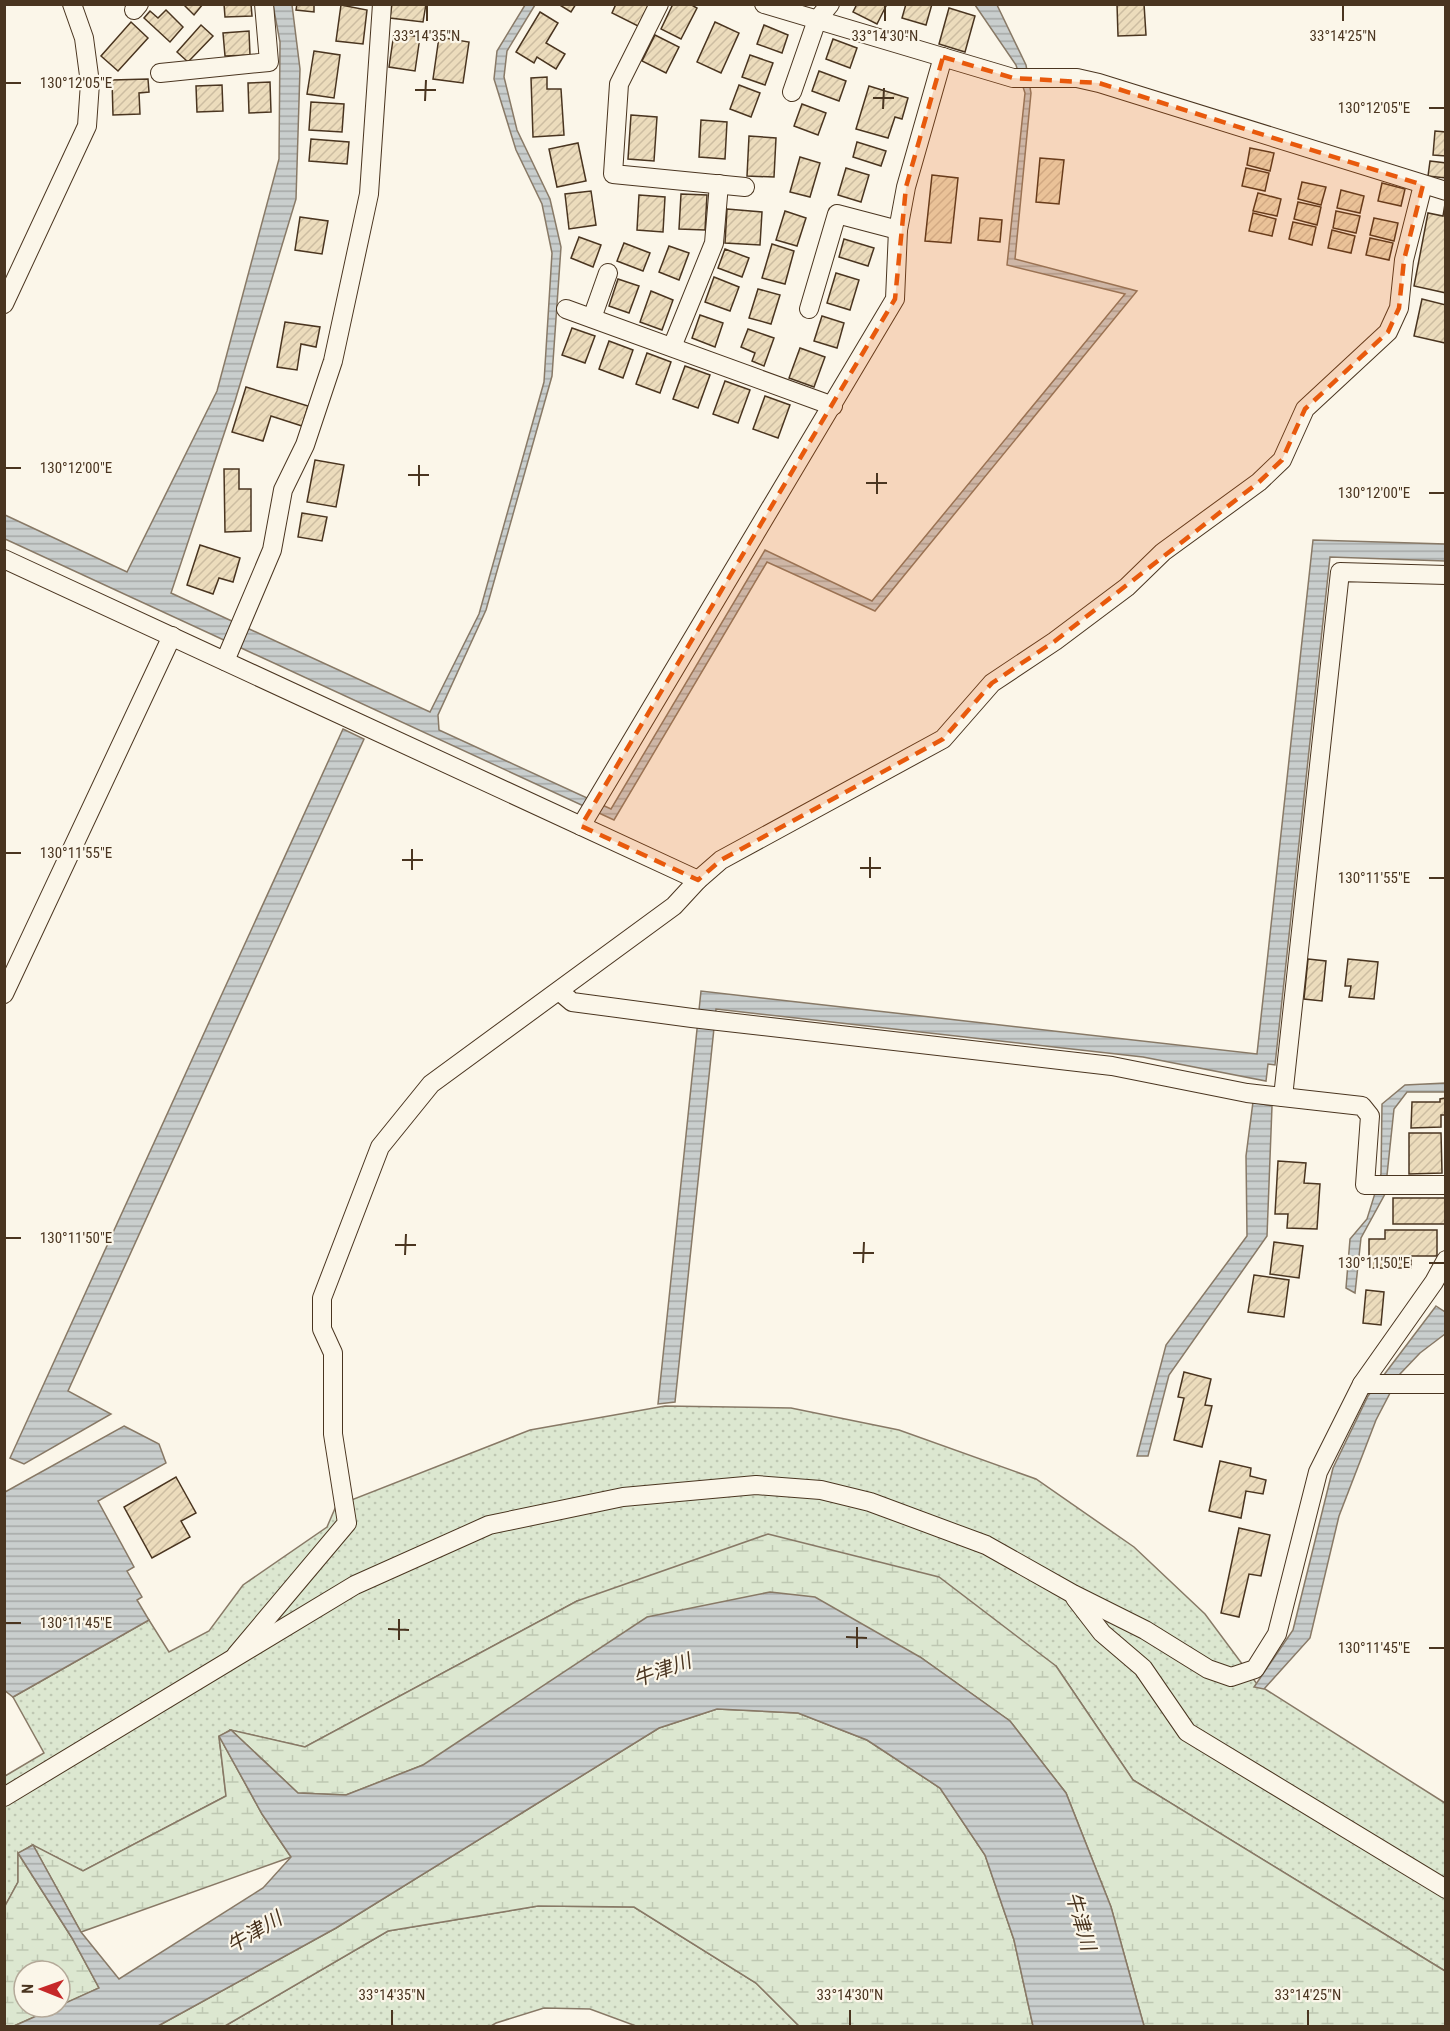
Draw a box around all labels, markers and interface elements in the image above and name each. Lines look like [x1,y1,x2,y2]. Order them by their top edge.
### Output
text: 33°14'35"N [394,27,460,45]
text: 33°14'30"N [852,27,918,45]
text: 33°14'25"N [1310,27,1376,45]
text: 130°12'05"E [40,74,112,92]
text: 130°12'05"E [1338,99,1410,117]
text: 130°12'00"E [40,459,112,477]
text: 130°12'00"E [1338,484,1410,502]
text: 130°11'55"E [40,844,112,862]
text: 130°11'55"E [1338,869,1410,887]
text: 130°11'50"E [40,1229,112,1247]
text: 130°11'50"E [1338,1254,1410,1272]
text: 130°11'45"E [40,1614,112,1632]
text: 130°11'45"E [1338,1639,1410,1657]
water label: 牛津川 [630,1648,696,1692]
water label: 牛津川 [1061,1889,1101,1955]
water label: 牛津川 [222,1905,288,1958]
north arrow [12,1959,72,2019]
text: N [18,1984,37,1994]
text: 33°14'35"N [359,1986,425,2004]
text: 33°14'30"N [817,1986,883,2004]
text: 33°14'25"N [1275,1986,1341,2004]

